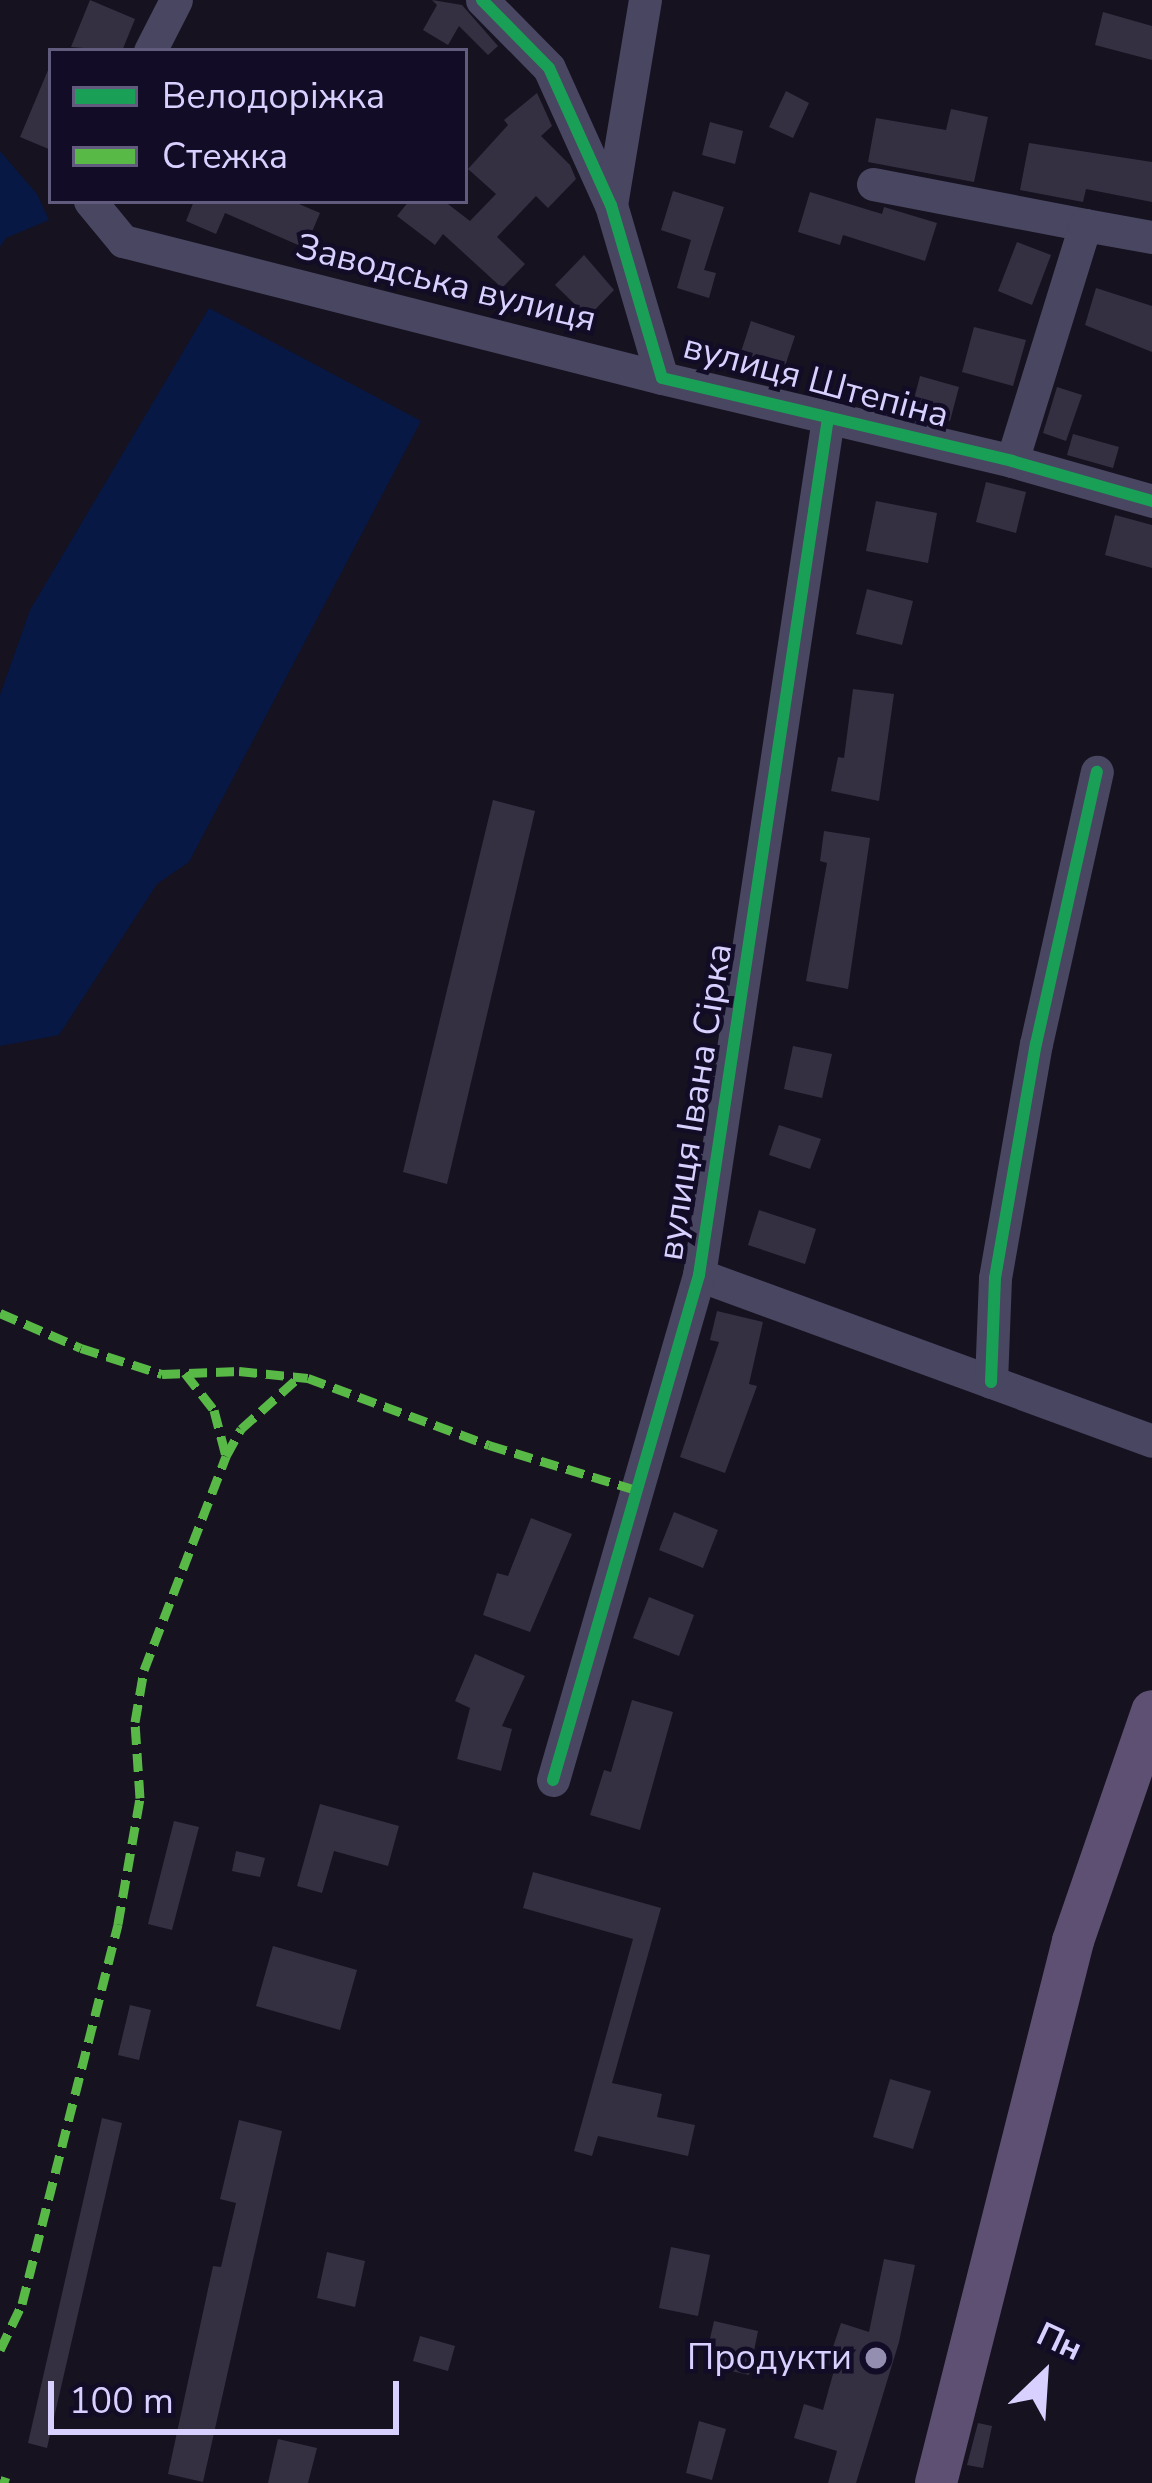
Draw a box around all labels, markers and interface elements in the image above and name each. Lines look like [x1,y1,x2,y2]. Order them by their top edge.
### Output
legend [48,48,468,204]
text: Велодоріжка [162,72,385,121]
text: Стежка [162,132,288,181]
street label: Заводська вулиця [291,225,601,341]
street label: вулиця Штепіна [679,325,953,437]
street label: вулиця Івана Сірка [649,941,741,1263]
text: Пн [1029,2312,1089,2372]
north arrow [984,2315,1104,2435]
place label: Продукти [687,2336,852,2380]
marker: Продукти [863,2345,889,2371]
scale bar [54,2357,405,2431]
text: 100 m [69,2377,174,2426]

